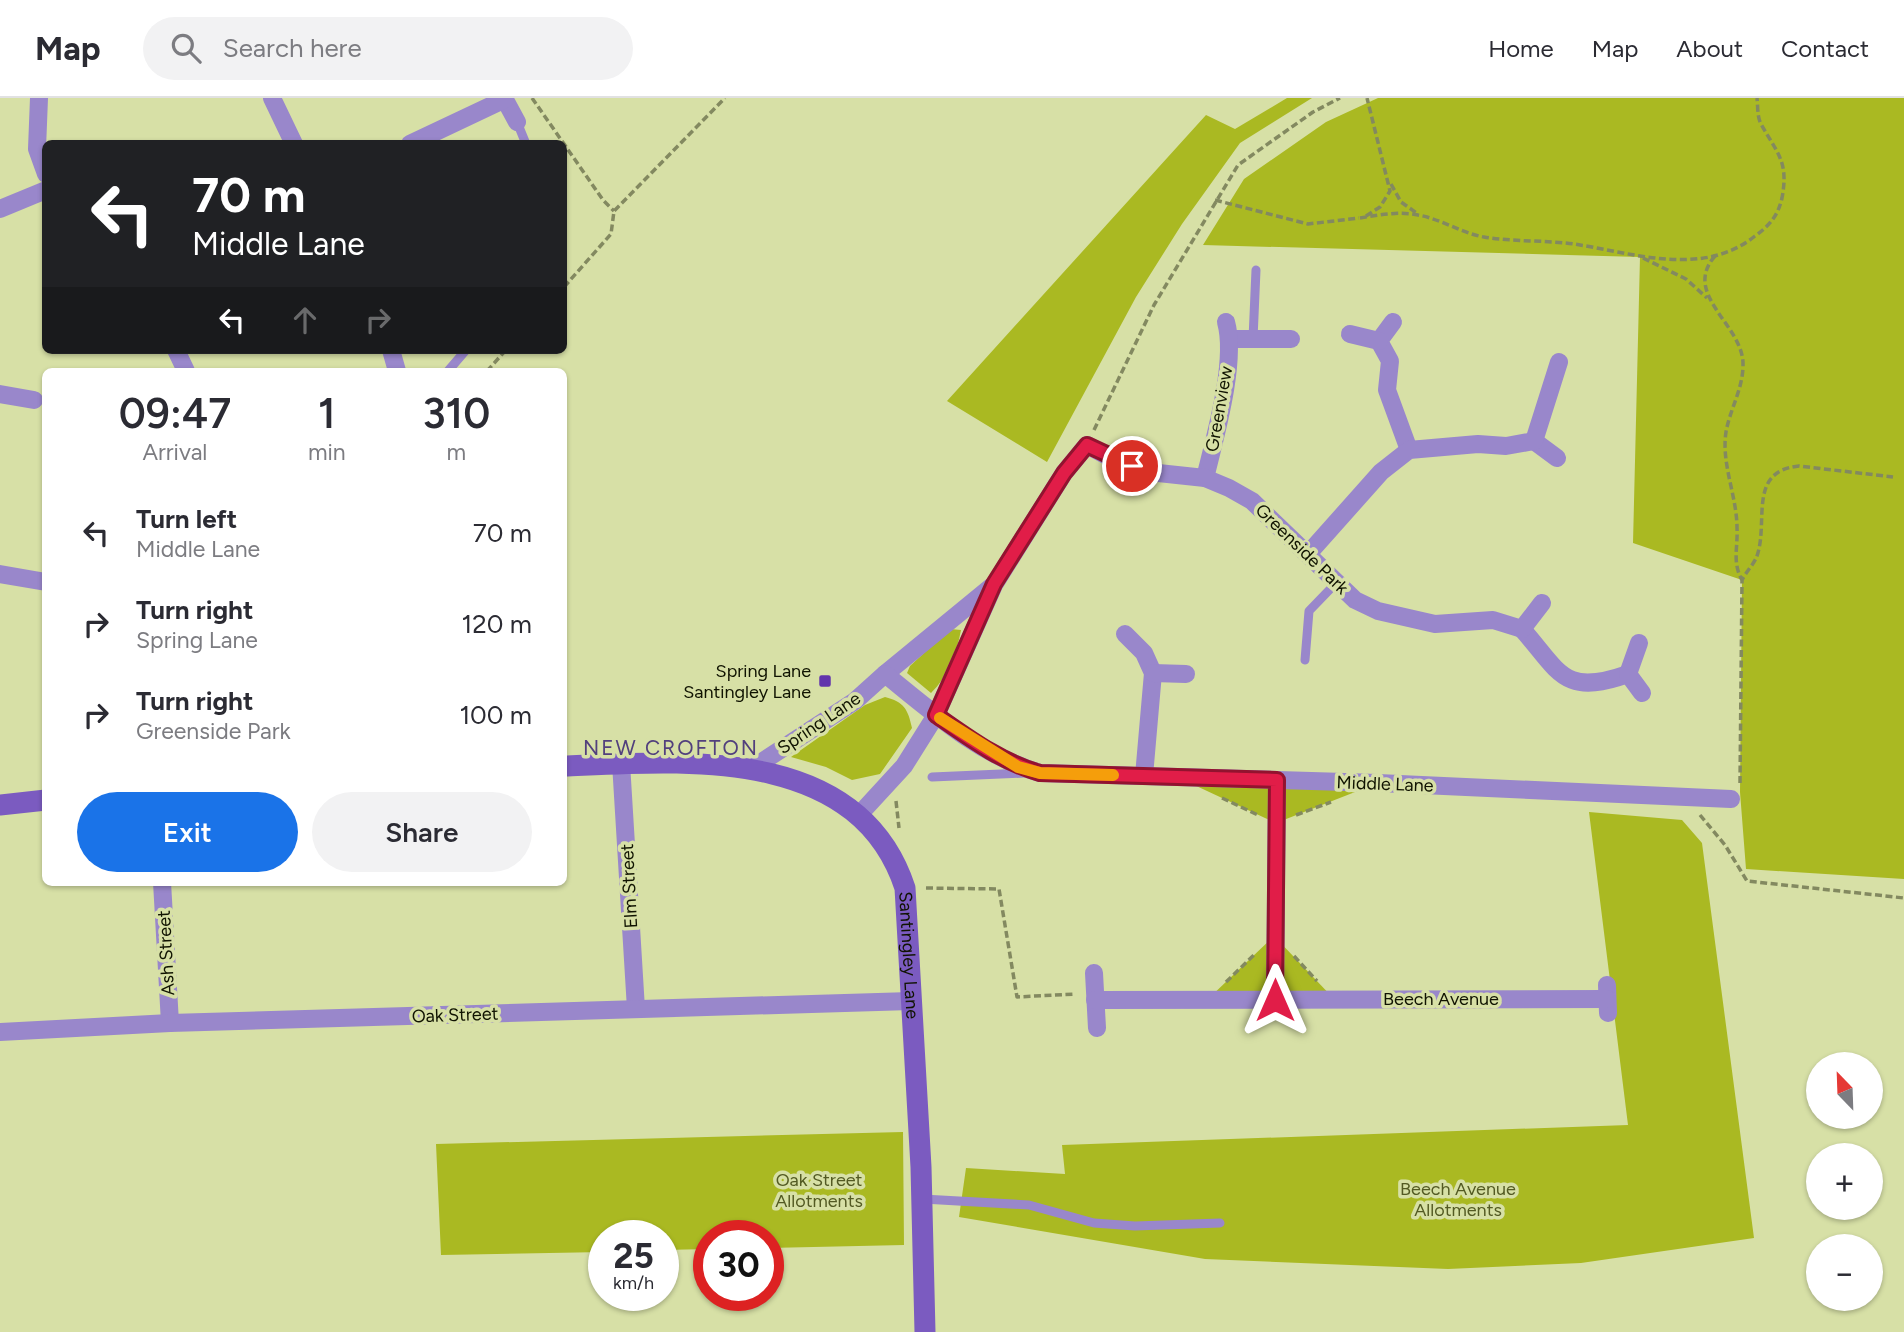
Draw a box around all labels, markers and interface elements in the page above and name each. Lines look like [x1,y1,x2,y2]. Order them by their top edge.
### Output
search box [143,17,633,80]
text: Map [35,29,101,68]
icon: search [167,29,205,67]
text: Search here [223,32,362,64]
text: Home [1488,34,1554,63]
text: Map [1592,34,1638,63]
text: About [1676,34,1743,63]
text: Contact [1781,34,1869,63]
text: 70 m [192,165,305,224]
icon: left [77,168,168,259]
text: Middle Lane [192,225,365,263]
icon: left [213,301,251,339]
icon: ahead [286,301,324,339]
icon: right [359,301,397,339]
street label: Greenview [1201,364,1237,454]
text: 09:47 [119,388,231,439]
text: 1 [318,388,336,439]
text: 310 [422,388,490,439]
pin [1102,436,1162,496]
text: Arrival [142,438,207,466]
text: min [308,438,346,466]
text: m [447,438,466,466]
icon: arrive [1113,447,1151,485]
street label: Greenside Park [1251,499,1353,599]
text: Turn left [136,503,237,535]
icon: left [77,514,115,552]
text: 70 m [473,517,532,549]
text: Middle Lane [136,535,260,563]
text: Turn right [136,594,253,626]
icon: right [77,605,115,643]
text: 120 m [462,608,532,640]
text: Spring Lane [136,626,258,654]
place label: Spring Lane Santingley Lane [683,660,811,703]
marker: Spring Lane Santingley Lane [817,673,833,689]
text: Turn right [136,685,253,717]
street label: Spring Lane [773,687,865,759]
icon: right [77,696,115,734]
text: 100 m [459,699,532,731]
text: Greenside Park [136,717,291,745]
district label: NEW CROFTON [583,735,759,760]
street label: Middle Lane [1336,771,1434,797]
button: Exit [77,792,298,872]
button: Share [312,792,532,872]
street label: Elm Street [616,843,642,929]
street label: Santingley Lane [894,891,924,1020]
street label: Ash Street [153,910,179,996]
position arrow [1238,963,1312,1037]
street label: Beech Avenue [1383,988,1499,1010]
street label: Oak Street [411,1002,499,1028]
north arrow [1806,1052,1883,1129]
map controls [1806,1052,1883,1311]
button: + [1806,1143,1883,1220]
park label: Oak Street Allotments [775,1169,863,1212]
park label: Beech Avenue Allotments [1400,1178,1516,1221]
speed limit sign: 30 [693,1220,784,1311]
button: − [1806,1234,1883,1311]
text: 25 [613,1235,654,1277]
text: km/h [613,1272,654,1294]

